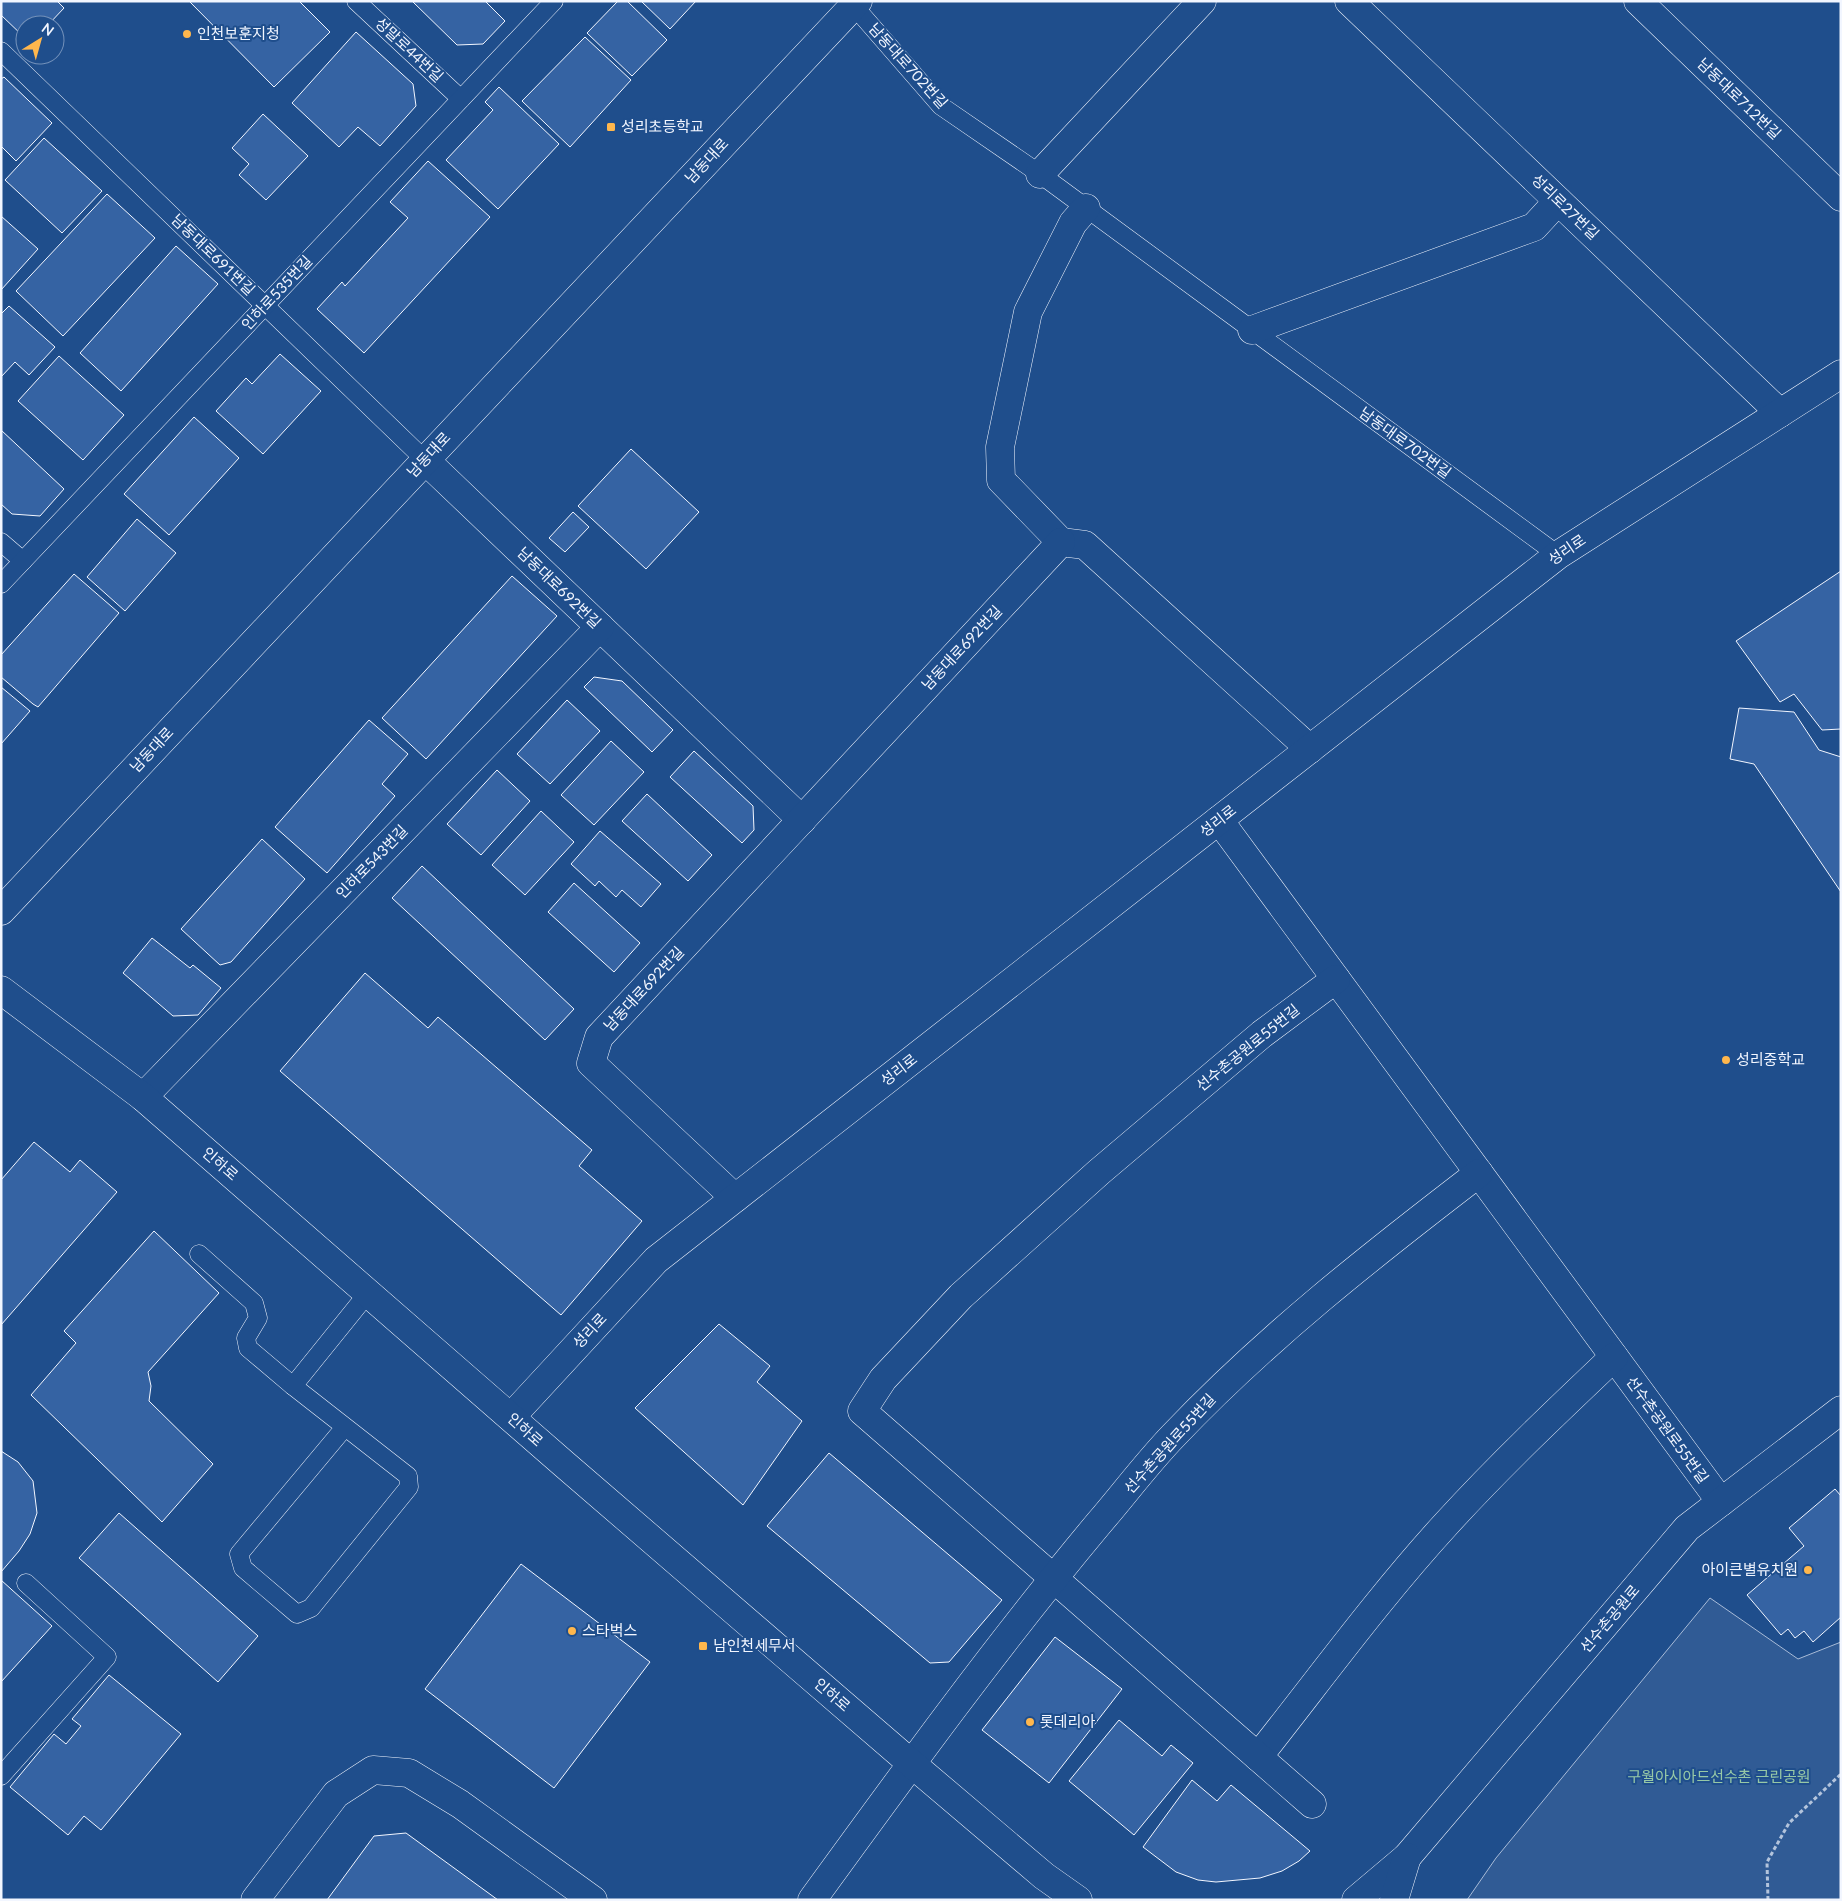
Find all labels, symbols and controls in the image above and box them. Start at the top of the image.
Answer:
street label: 성말로44번길 [372,13,447,85]
north arrow [15,15,65,65]
text: N [39,19,58,39]
street label: 남동대로702번길 [866,19,952,112]
place label: 인천보훈지청 [197,24,280,42]
marker: 인천보훈지청 [181,28,193,40]
street label: 남동대로712번길 [1694,54,1785,143]
place label: 성리초등학교 [621,117,704,135]
marker: 성리초등학교 [605,121,617,133]
street label: 남동대로 [681,134,732,187]
street label: 성리로27번길 [1528,170,1603,243]
street label: 남동대로691번길 [168,210,259,299]
street label: 인하로535번길 [237,251,315,333]
street label: 남동대로702번길 [1356,403,1455,481]
street label: 남동대로 [403,428,454,481]
street label: 성리로 [1544,530,1589,568]
street label: 남동대로692번길 [514,543,605,632]
street label: 남동대로692번길 [918,601,1005,693]
street label: 남동대로 [126,723,177,776]
street label: 성리로 [1196,800,1239,840]
street label: 인하로543번길 [332,821,411,902]
street label: 남동대로692번길 [600,942,687,1034]
street label: 선수촌공원로55번길 [1192,1000,1303,1094]
street label: 성리로 [877,1049,920,1089]
place label: 성리중학교 [1736,1050,1805,1068]
marker: 성리중학교 [1720,1054,1732,1066]
street label: 인하로 [199,1143,242,1184]
street label: 성리로 [569,1309,610,1352]
street label: 선수촌공원로55번길 [1623,1372,1713,1486]
street label: 선수촌공원로55번길 [1120,1390,1219,1497]
street label: 인하로 [504,1409,547,1450]
place label: 아이큰별유치원 [1701,1560,1798,1578]
marker: 아이큰별유치원 [1802,1564,1814,1576]
street label: 선수촌공원로 [1576,1581,1643,1656]
place label: 스타벅스 [582,1621,637,1639]
marker: 스타벅스 [566,1625,578,1637]
place label: 남인천세무서 [713,1636,796,1654]
marker: 남인천세무서 [697,1640,709,1652]
street label: 인하로 [811,1674,854,1715]
place label: 롯데리아 [1040,1712,1095,1730]
marker: 롯데리아 [1024,1716,1036,1728]
park label: 구월아시아드선수촌 근린공원 [1627,1767,1811,1785]

